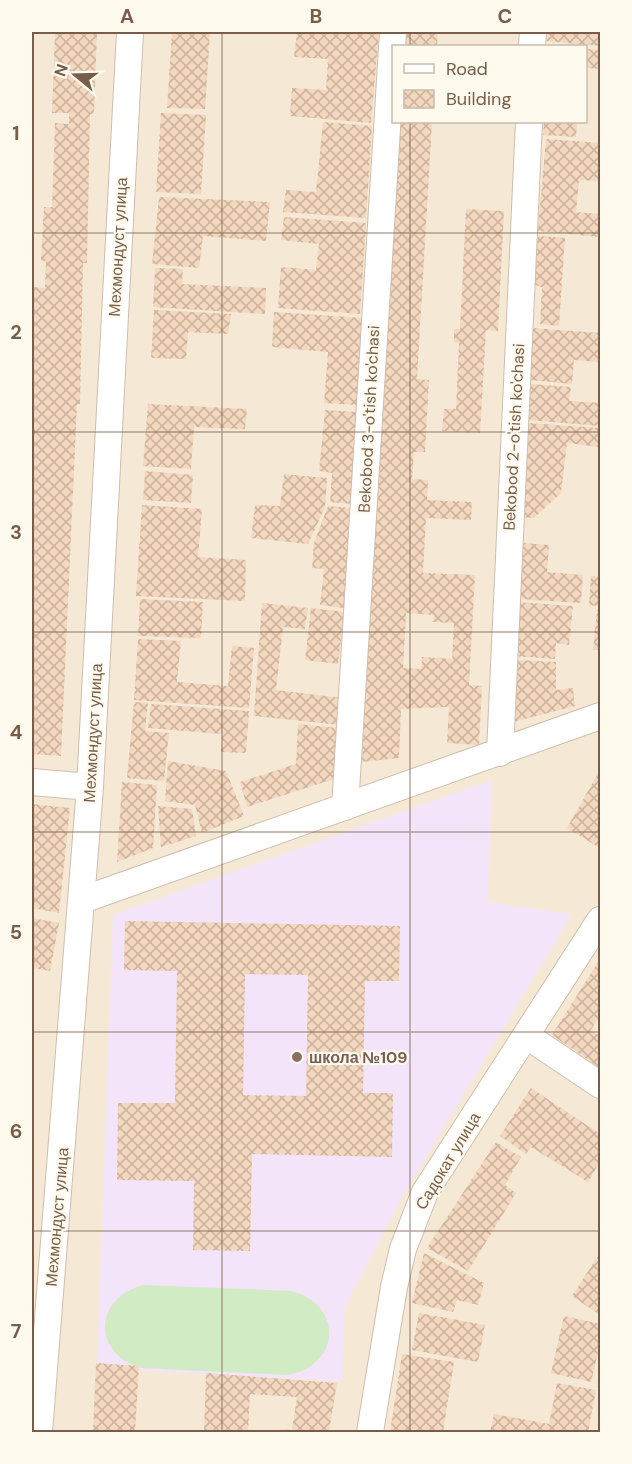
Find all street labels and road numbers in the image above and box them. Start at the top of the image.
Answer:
street label: Мехмондуст улица [104,177,132,317]
street label: Bekobod 3-o'tish ko'chasi [354,325,384,513]
street label: Bekobod 2-o'tish ko'chasi [499,343,529,531]
street label: Мехмондуст улица [79,663,107,803]
street label: Садокат улица [411,1108,485,1214]
street label: Мехмондуст улица [40,1146,74,1287]

